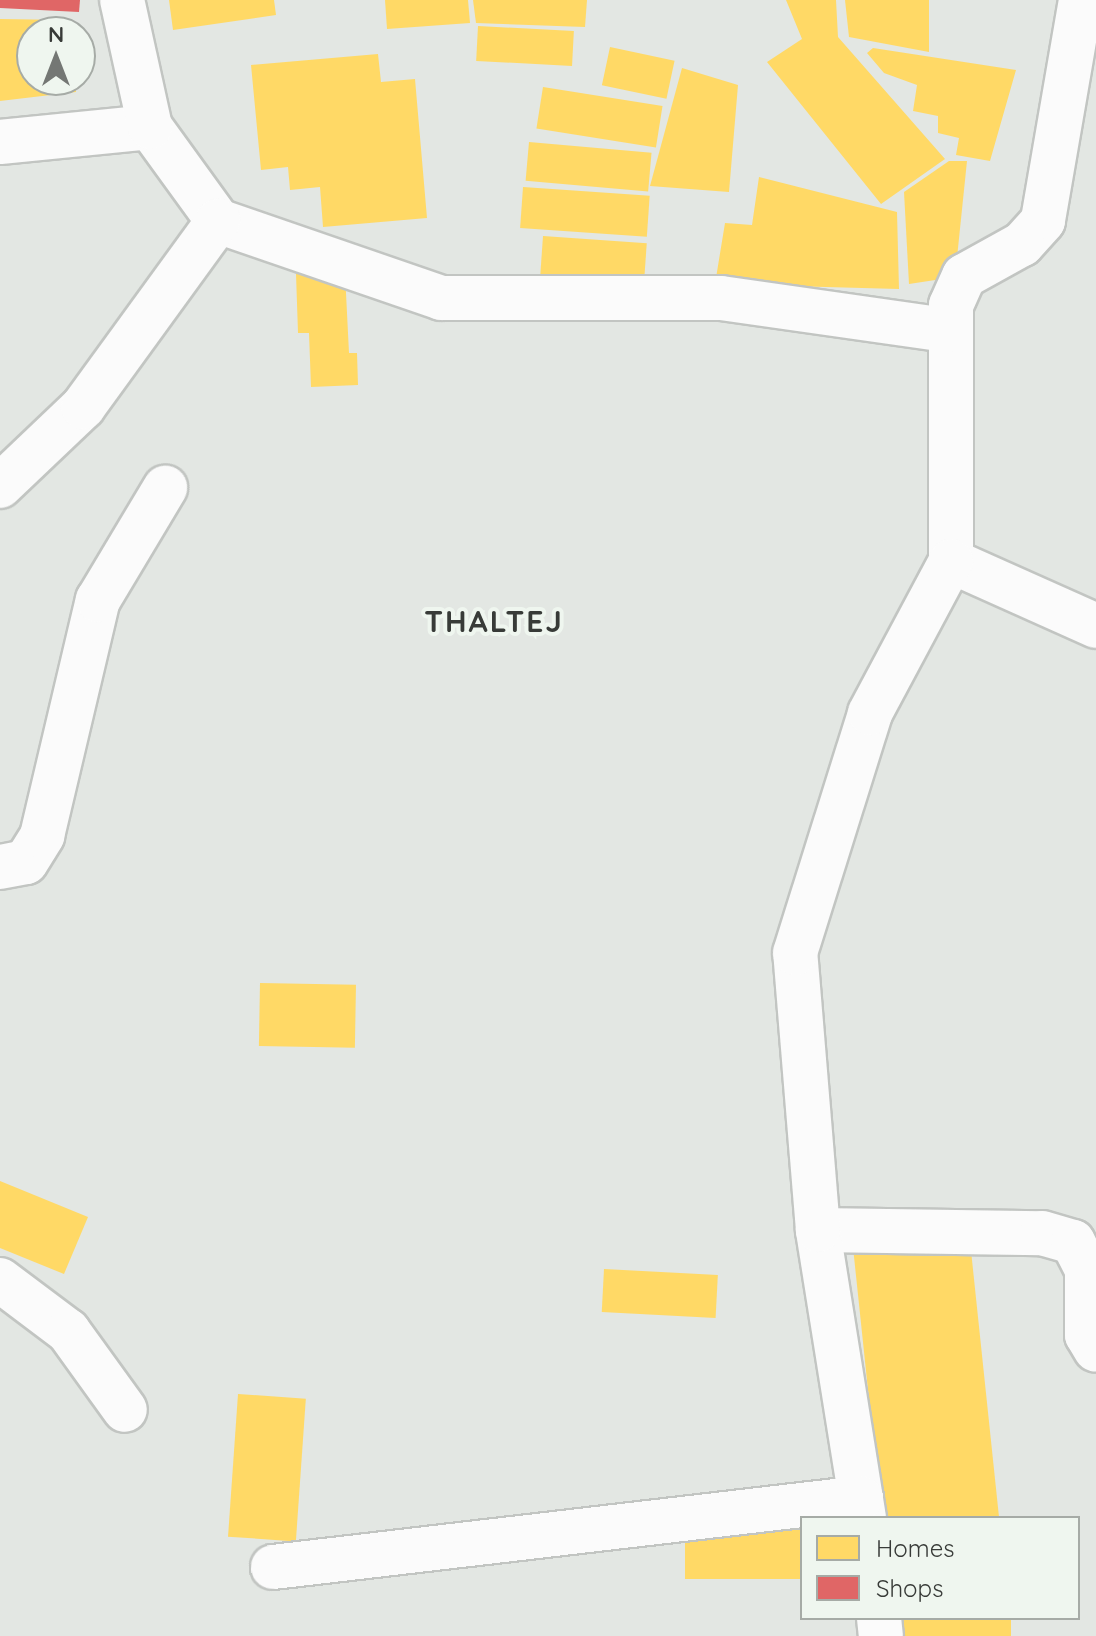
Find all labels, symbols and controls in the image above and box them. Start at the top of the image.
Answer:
north arrow [16,16,96,96]
text: N [48,20,64,48]
district label: THALTEJ [424,603,564,639]
legend [800,1516,1080,1620]
text: Homes [876,1533,954,1563]
text: Shops [876,1573,943,1603]

